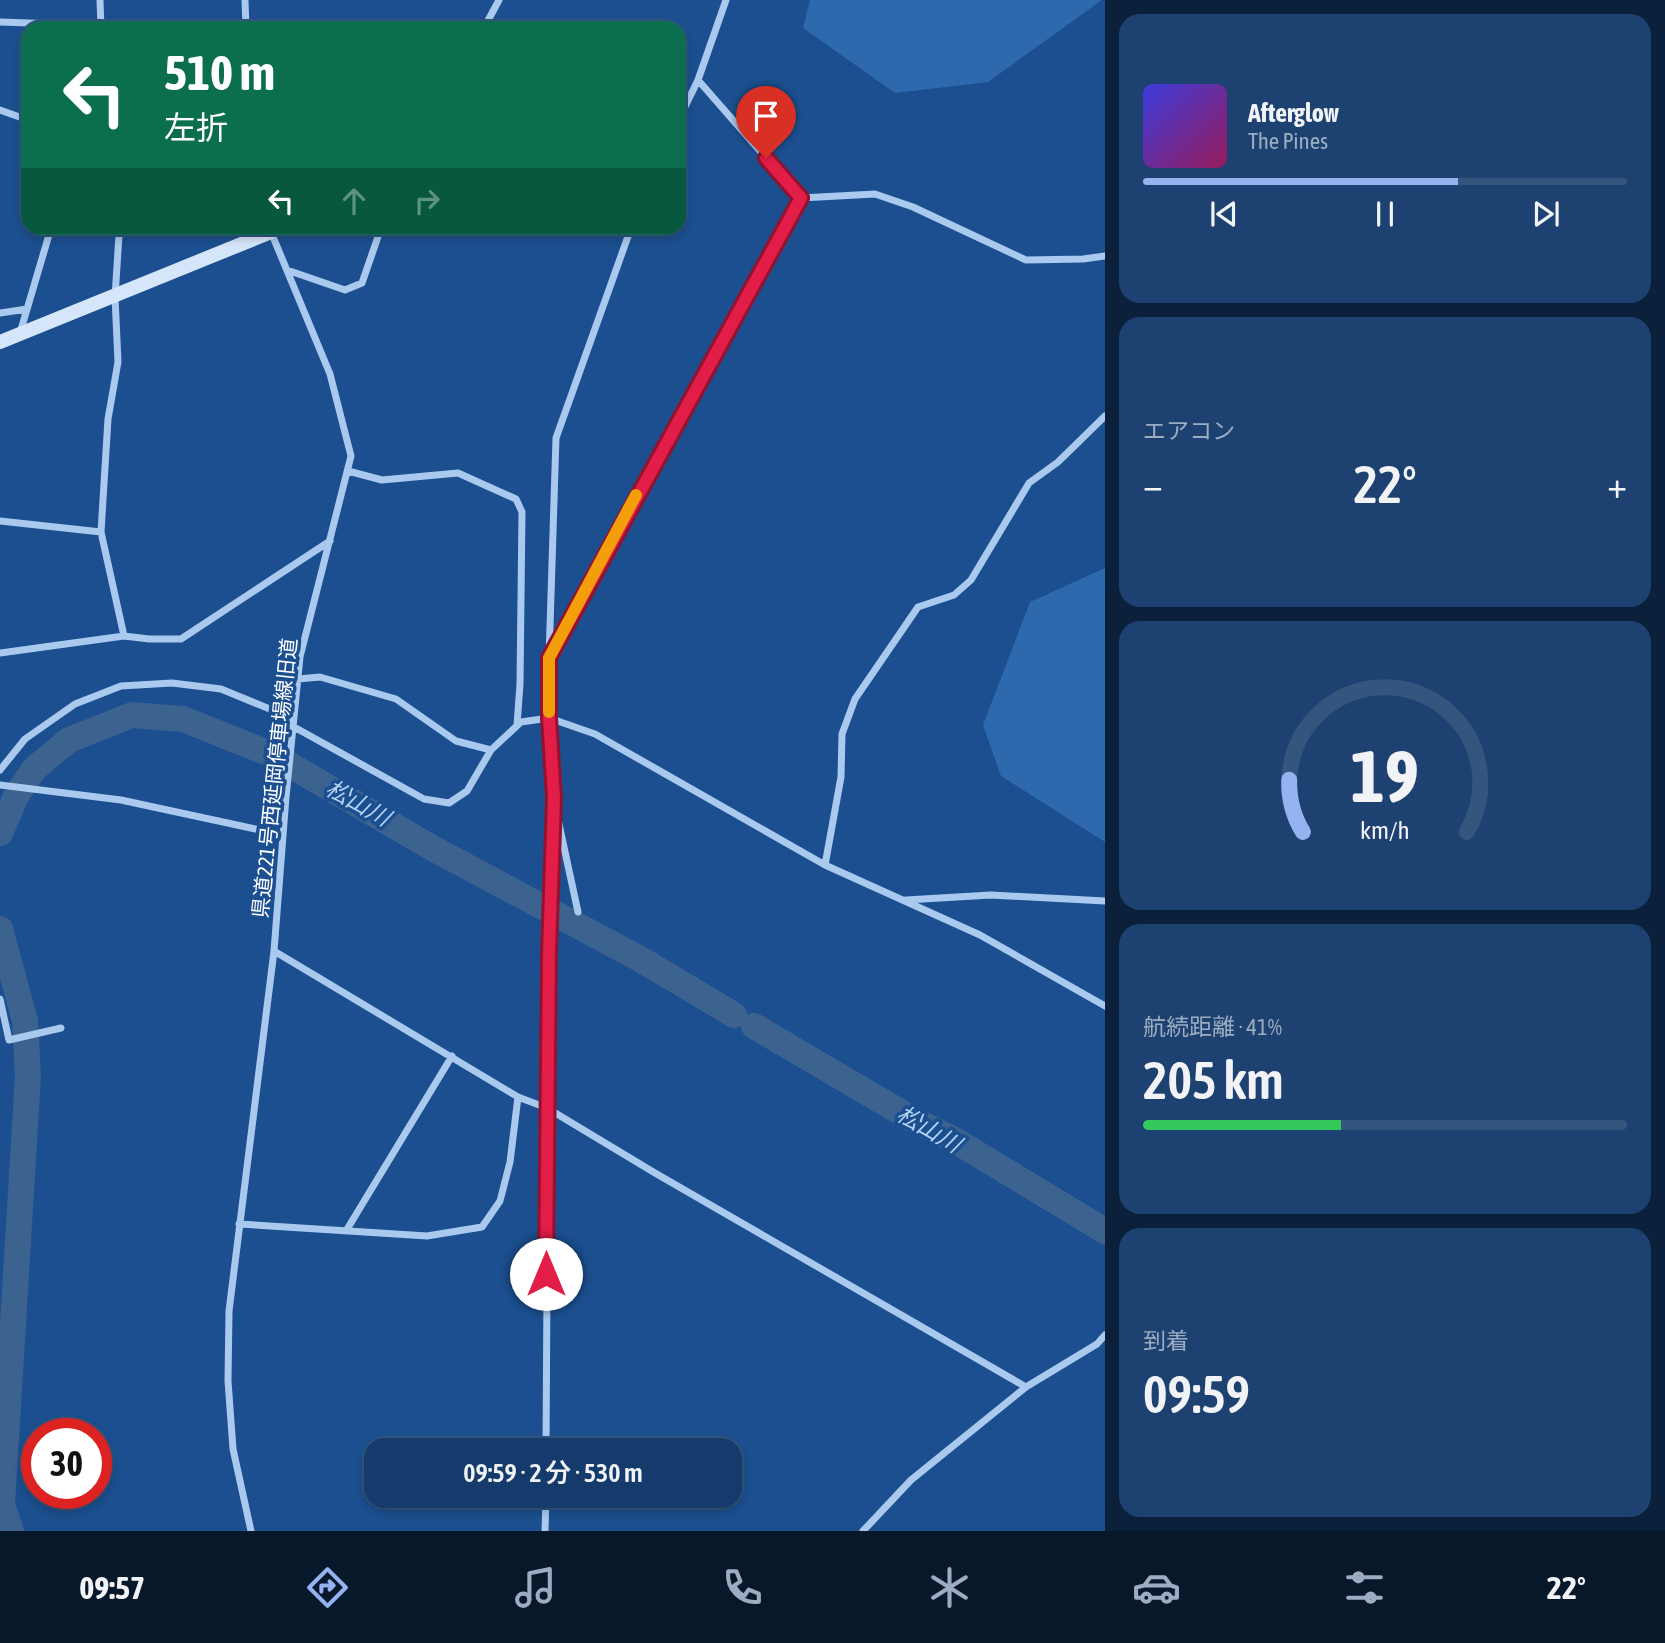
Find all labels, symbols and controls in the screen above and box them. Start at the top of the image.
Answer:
text: 510 m [164,44,275,100]
icon: left [49,49,140,140]
pin [736,86,796,158]
icon: arrive [747,97,785,135]
text: Afterglow [1248,98,1339,128]
text: 左折 [164,109,228,146]
text: The Pines [1248,128,1328,154]
icon: left [262,182,300,220]
icon: ahead [335,182,373,220]
icon: right [408,182,446,220]
icon: previous [1205,195,1243,233]
icon: pause [1366,195,1404,233]
icon: next [1527,195,1565,233]
text: エアコン [1143,418,1235,444]
text: 22° [1353,454,1417,514]
text: − [1143,463,1163,506]
text: + [1607,463,1627,506]
street label: 県道221号西延岡停車場線旧道 [247,637,301,919]
text: 19 [1351,734,1419,817]
water label: 松山川 [322,775,397,833]
text: km/h [1360,815,1410,843]
text: 航続距離 · 41% [1143,1014,1282,1040]
text: 205 km [1143,1050,1284,1110]
water label: 松山川 [893,1100,968,1159]
position arrow [509,1237,583,1311]
text: 到着 [1143,1328,1189,1354]
text: 09:59 [1143,1364,1250,1424]
speed limit sign: 30 [21,1418,112,1509]
text: 09:59 · 2 分 · 530 m [463,1458,643,1488]
icon: directions [303,1563,352,1612]
icon: music [511,1563,560,1612]
icon: phone [718,1563,767,1612]
icon: climate [925,1563,974,1612]
icon: car [1132,1563,1181,1612]
icon: filters [1340,1563,1389,1612]
text: 09:57 [79,1569,145,1606]
text: 22° [1547,1569,1586,1606]

